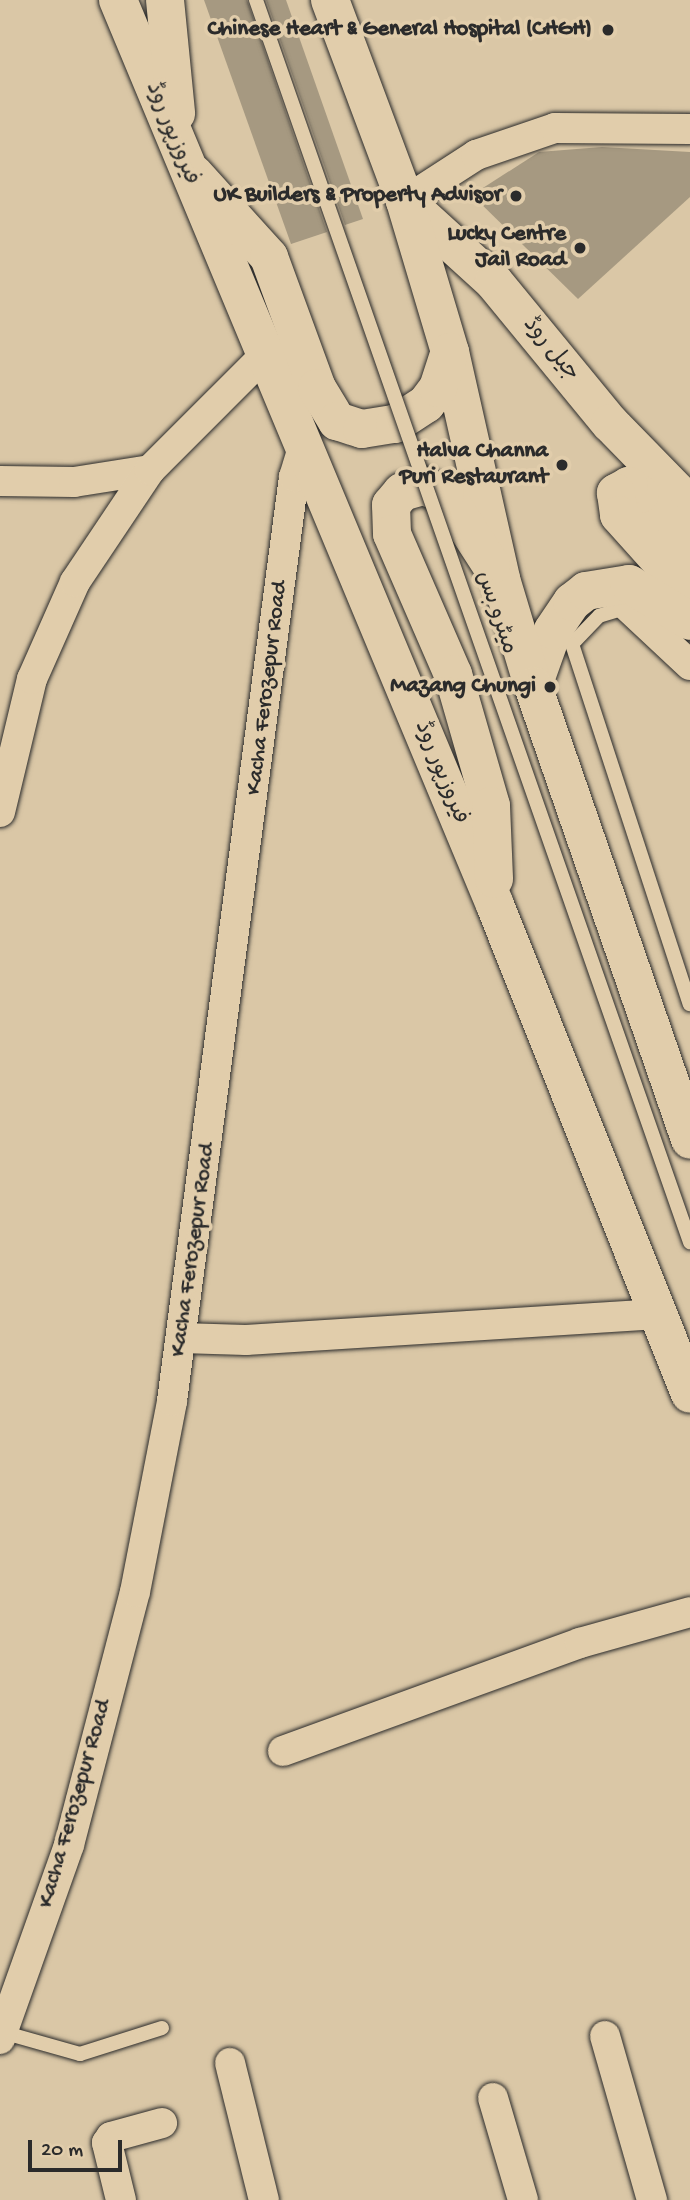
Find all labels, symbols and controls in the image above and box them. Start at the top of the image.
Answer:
place label: Chinese Heart & General Hospital (CHGH) [207,16,592,44]
marker: Chinese Heart & General Hospital (CHGH) [598,20,618,40]
street label: فیروزپور روڈ [138,78,204,190]
place label: UK Builders & Property Advisor [214,182,502,210]
marker: UK Builders & Property Advisor [508,188,524,204]
place label: Lucky Centre Jail Road [447,221,566,275]
marker: Lucky Centre Jail Road [572,240,588,256]
street label: جیل روڈ [516,312,584,388]
place label: Halva Channa Puri Restaurant [399,438,548,492]
marker: Halva Channa Puri Restaurant [554,457,570,473]
street label: میٹرو بس [468,568,522,658]
street label: Kacha Ferozepur Road [241,579,295,797]
place label: Mazang Chungi [390,673,536,701]
marker: Mazang Chungi [542,679,558,695]
street label: فیروزپور روڈ [407,717,473,829]
street label: Kacha Ferozepur Road [165,1141,223,1359]
street label: Kacha Ferozepur Road [33,1697,119,1911]
scale bar [32,2126,126,2170]
text: 20 m [41,2139,83,2164]

